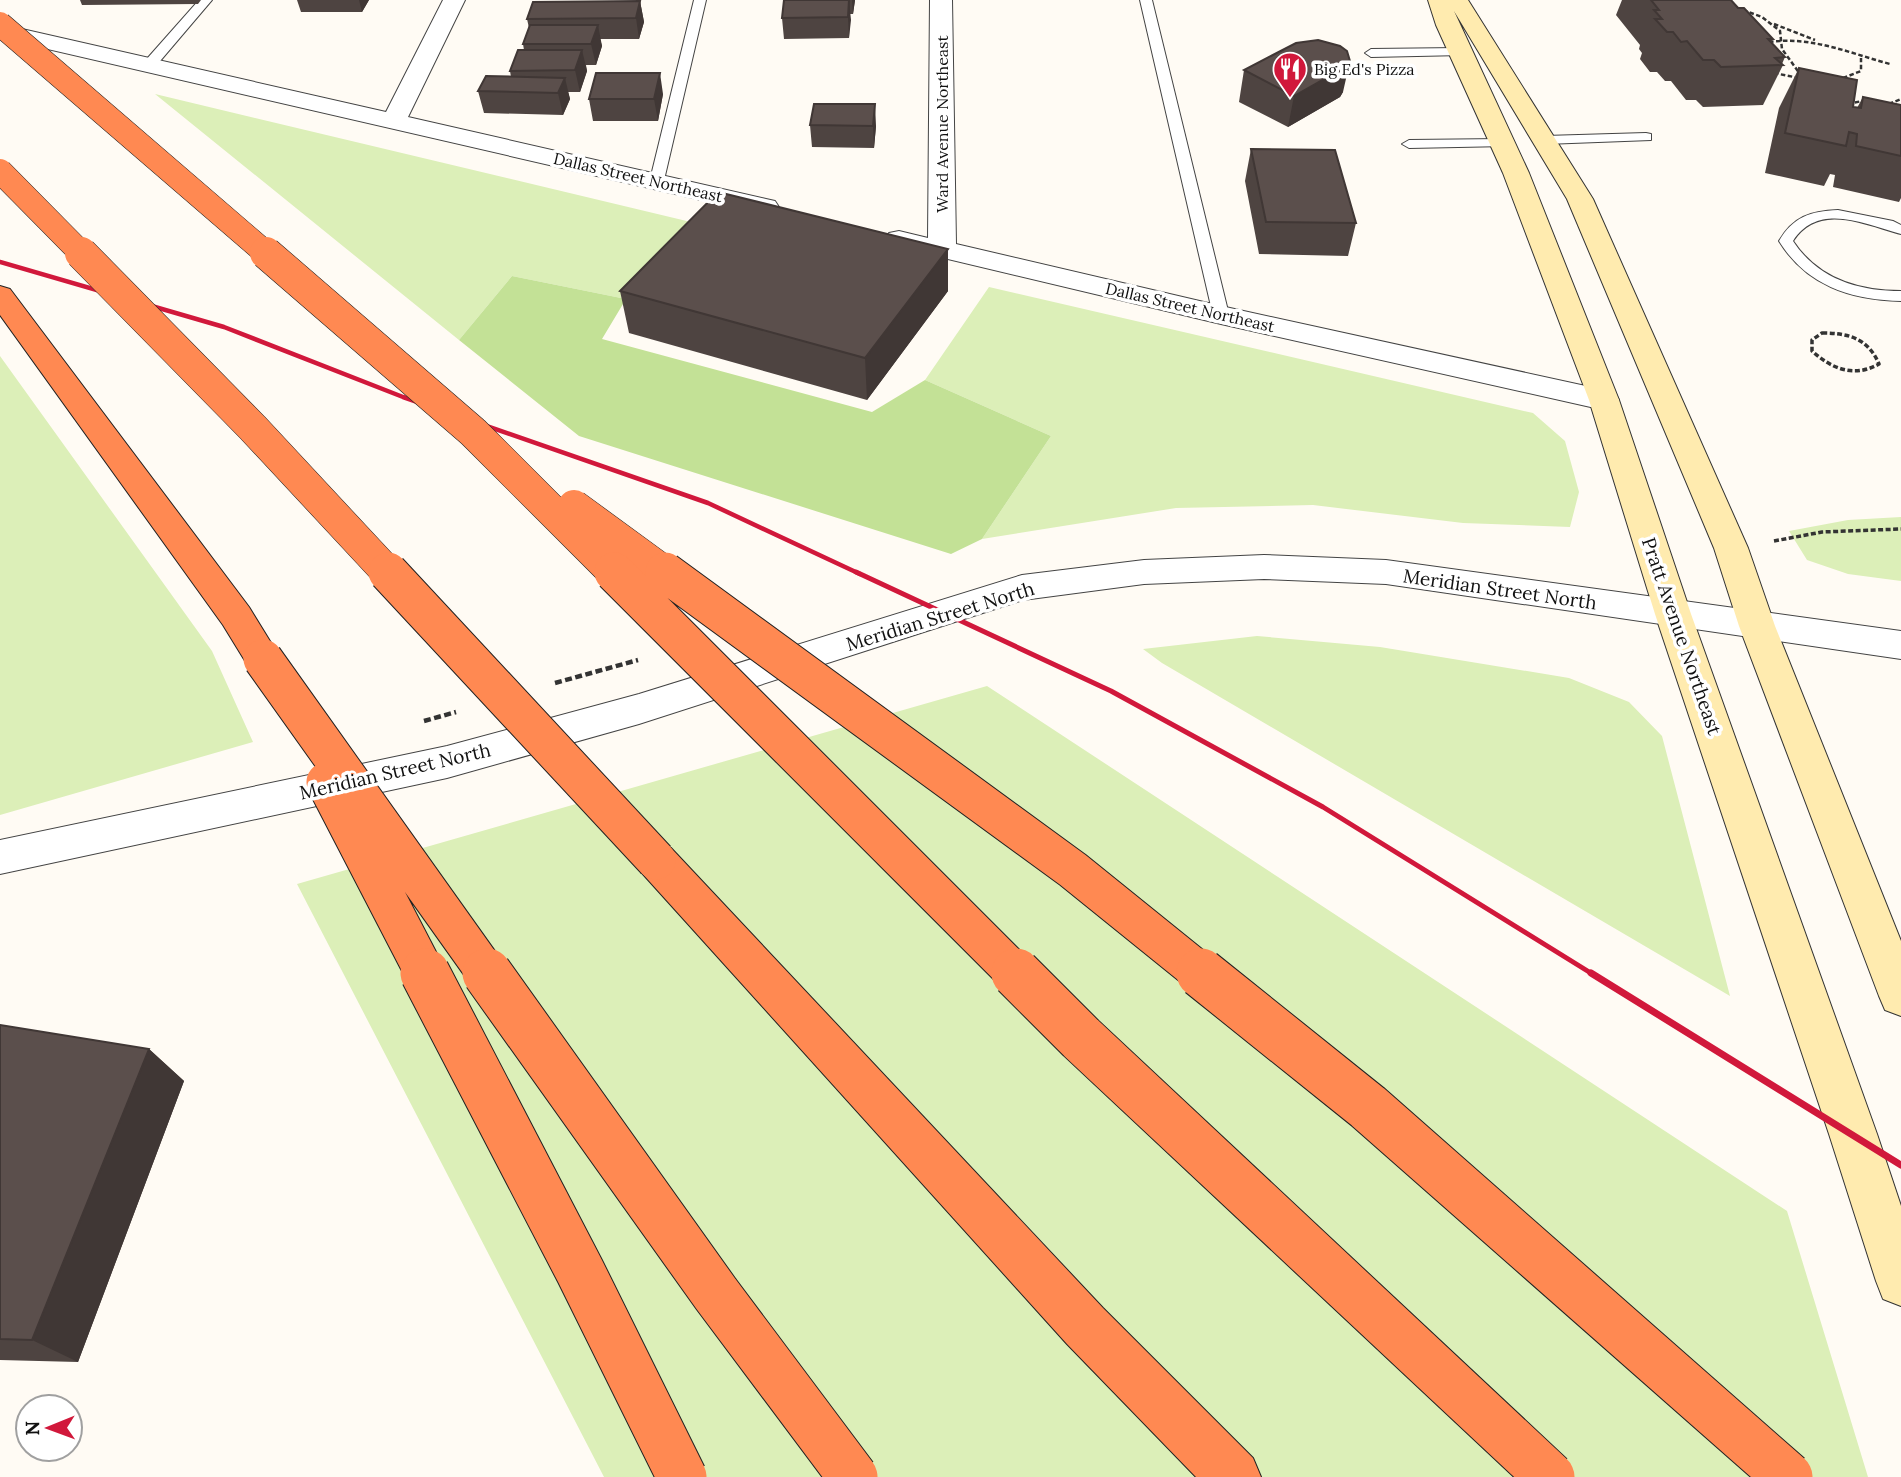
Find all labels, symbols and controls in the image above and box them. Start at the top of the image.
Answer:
street label: Ward Avenue Northeast [932,35,952,213]
restaurant icon: Big Ed's Pizza [1271,50,1309,99]
place label: Big Ed's Pizza [1314,59,1415,79]
street label: Dallas Street Northeast [551,148,725,206]
street label: Dallas Street Northeast [1103,278,1277,336]
street label: Pratt Avenue Northeast [1637,534,1727,739]
street label: Meridian Street North [1401,564,1599,614]
street label: Meridian Street North [843,576,1037,656]
street label: Meridian Street North [297,737,493,805]
north arrow [14,1393,84,1463]
text: N [20,1420,44,1436]

